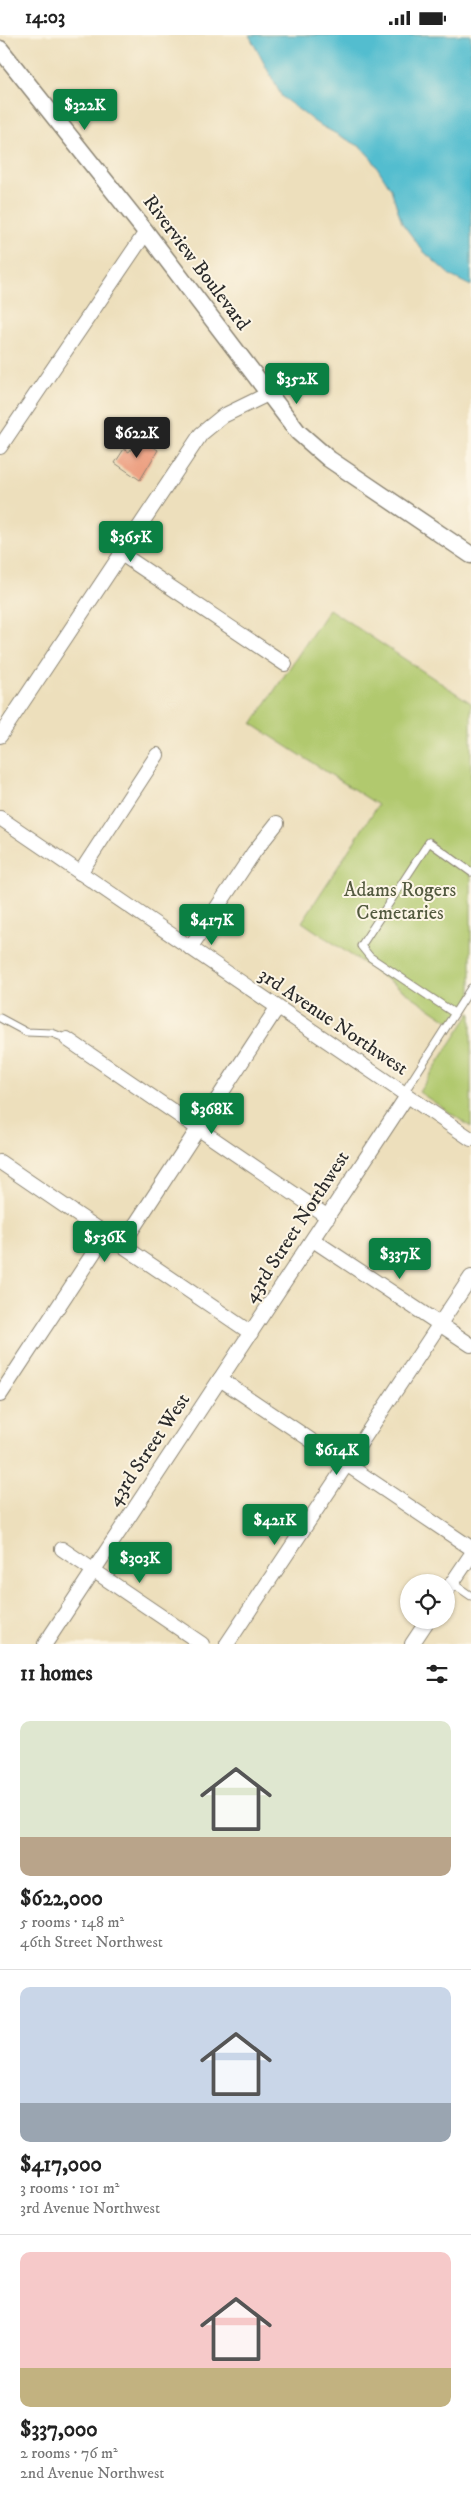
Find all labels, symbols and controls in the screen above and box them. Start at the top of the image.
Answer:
text: 14:03 [25,6,65,29]
pin: $322K [50,89,120,131]
text: $322K [64,95,106,115]
street label: Riverview Boulevard [137,190,255,336]
pin: $352K [262,363,332,405]
text: $352K [276,369,318,389]
pin: $622K [102,417,172,459]
text: $622K [115,423,159,443]
pin: $365K [96,521,166,563]
text: $365K [110,527,152,547]
park label: Adams Rogers Cemetaries [344,878,456,926]
pin: $417K [177,903,247,946]
text: $417K [190,910,234,930]
street label: 3rd Avenue Northwest [253,963,413,1081]
pin: $368K [177,1093,247,1135]
text: $368K [191,1099,233,1119]
street label: 43rd Street Northwest [239,1146,355,1308]
pin: $536K [70,1221,140,1263]
text: $536K [84,1227,126,1247]
pin: $337K [365,1237,435,1280]
text: $337K [380,1244,420,1264]
street label: 43rd Street West [102,1389,196,1511]
pin: $614K [302,1433,372,1476]
text: $614K [315,1440,359,1460]
pin: $421K [240,1503,310,1546]
text: $421K [254,1510,296,1530]
pin: $303K [105,1541,175,1584]
text: $303K [120,1548,160,1568]
map controls [400,1574,455,1629]
button: locate [400,1574,455,1629]
icon: filters [423,1660,451,1688]
text: 11 homes [20,1661,93,1687]
icon: home [191,1754,281,1844]
text: $622,000 [20,1886,103,1912]
text: 5 rooms · 148 m² [20,1912,124,1932]
text: 46th Street Northwest [20,1932,163,1952]
icon: home [191,2019,281,2109]
text: $417,000 [20,2152,102,2178]
text: 3 rooms · 101 m² [20,2178,119,2198]
text: 3rd Avenue Northwest [20,2198,160,2218]
icon: home [191,2284,281,2374]
text: $337,000 [20,2417,98,2443]
text: 2 rooms · 76 m² [20,2443,118,2463]
text: 2nd Avenue Northwest [20,2463,164,2483]

